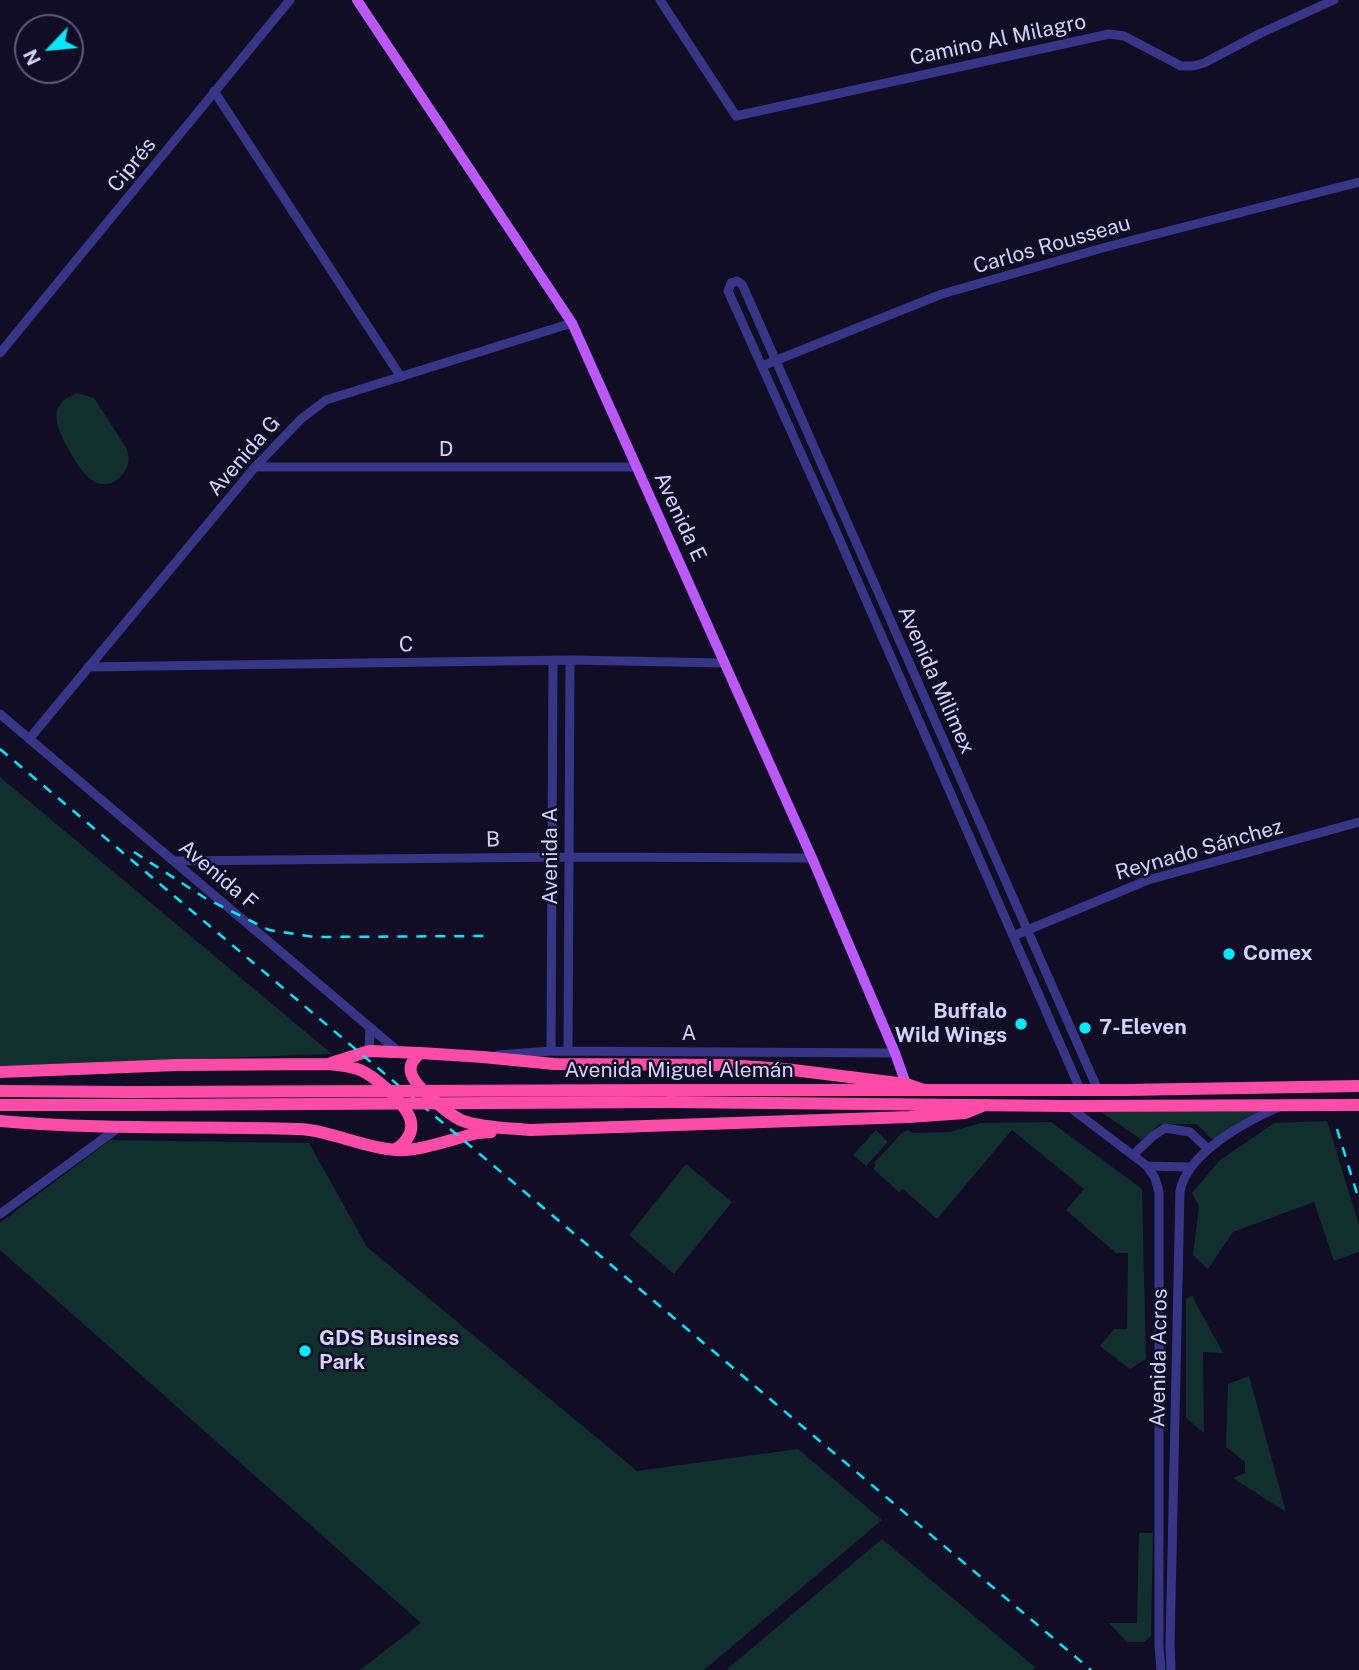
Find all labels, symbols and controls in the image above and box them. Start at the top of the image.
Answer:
street label: Camino Al Milagro [907,9,1089,71]
north arrow [14,14,84,84]
text: N [19,46,45,69]
street label: Ciprés [102,133,162,197]
street label: Carlos Rousseau [971,211,1133,279]
street label: Avenida G [202,411,286,501]
street label: D [439,437,453,463]
street label: Avenida E [648,468,712,566]
street label: Avenida Milimex [892,602,980,758]
street label: C [399,632,413,658]
street label: Avenida A [538,807,564,905]
street label: Reynado Sánchez [1112,814,1286,886]
street label: B [486,827,500,853]
street label: Avenida F [174,835,262,915]
place label: Comex [1243,941,1313,967]
marker: Comex [1221,946,1237,962]
place label: Buffalo Wild Wings [895,999,1007,1049]
place label: 7-Eleven [1099,1015,1187,1041]
marker: Buffalo Wild Wings [1013,1016,1029,1032]
marker: 7-Eleven [1077,1020,1093,1036]
street label: A [682,1021,696,1047]
street label: Avenida Miguel Alemán [564,1058,794,1084]
street label: Avenida Acros [1145,1288,1173,1428]
place label: GDS Business Park [319,1326,459,1376]
marker: GDS Business Park [297,1343,313,1359]

